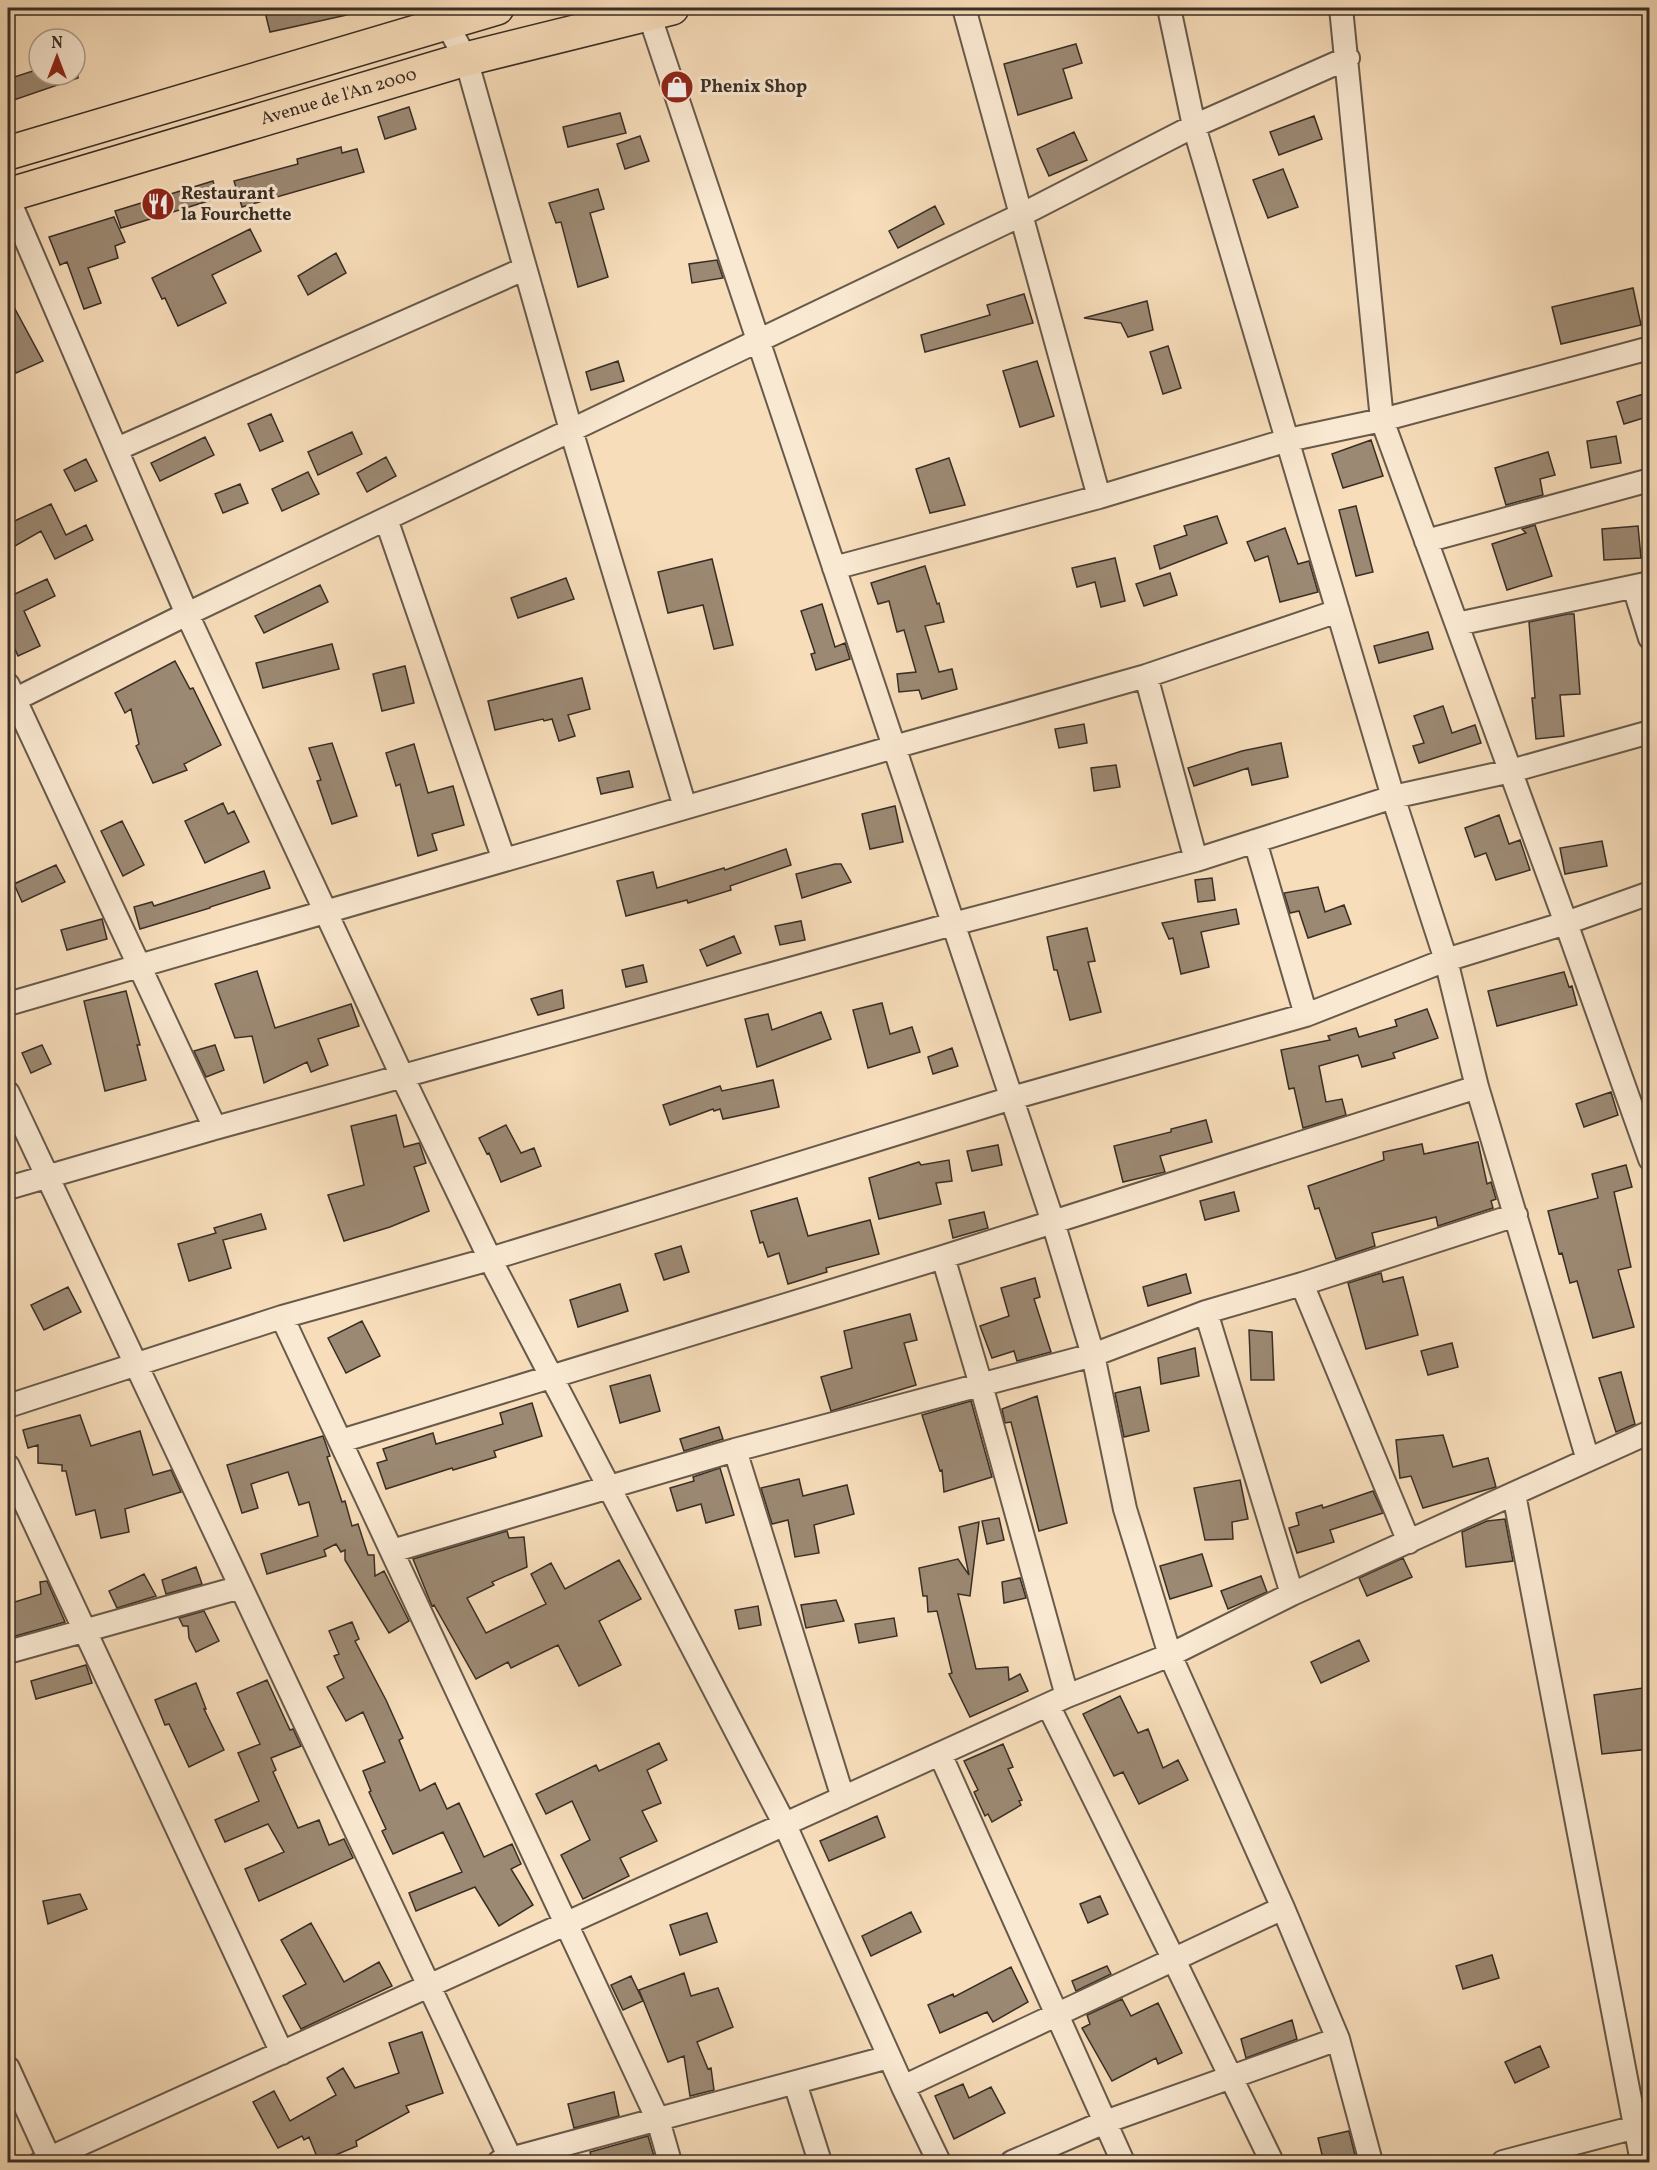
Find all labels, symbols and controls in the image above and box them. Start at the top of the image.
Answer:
north arrow [27,27,87,87]
text: N [51,33,63,55]
street label: Avenue de l'An 2000 [258,62,420,132]
shop icon: Phenix Shop [659,69,695,105]
place label: Phenix Shop [700,75,807,100]
place label: Restaurant la Fourchette [181,182,291,228]
restaurant icon: Restaurant la Fourchette [140,186,176,222]

